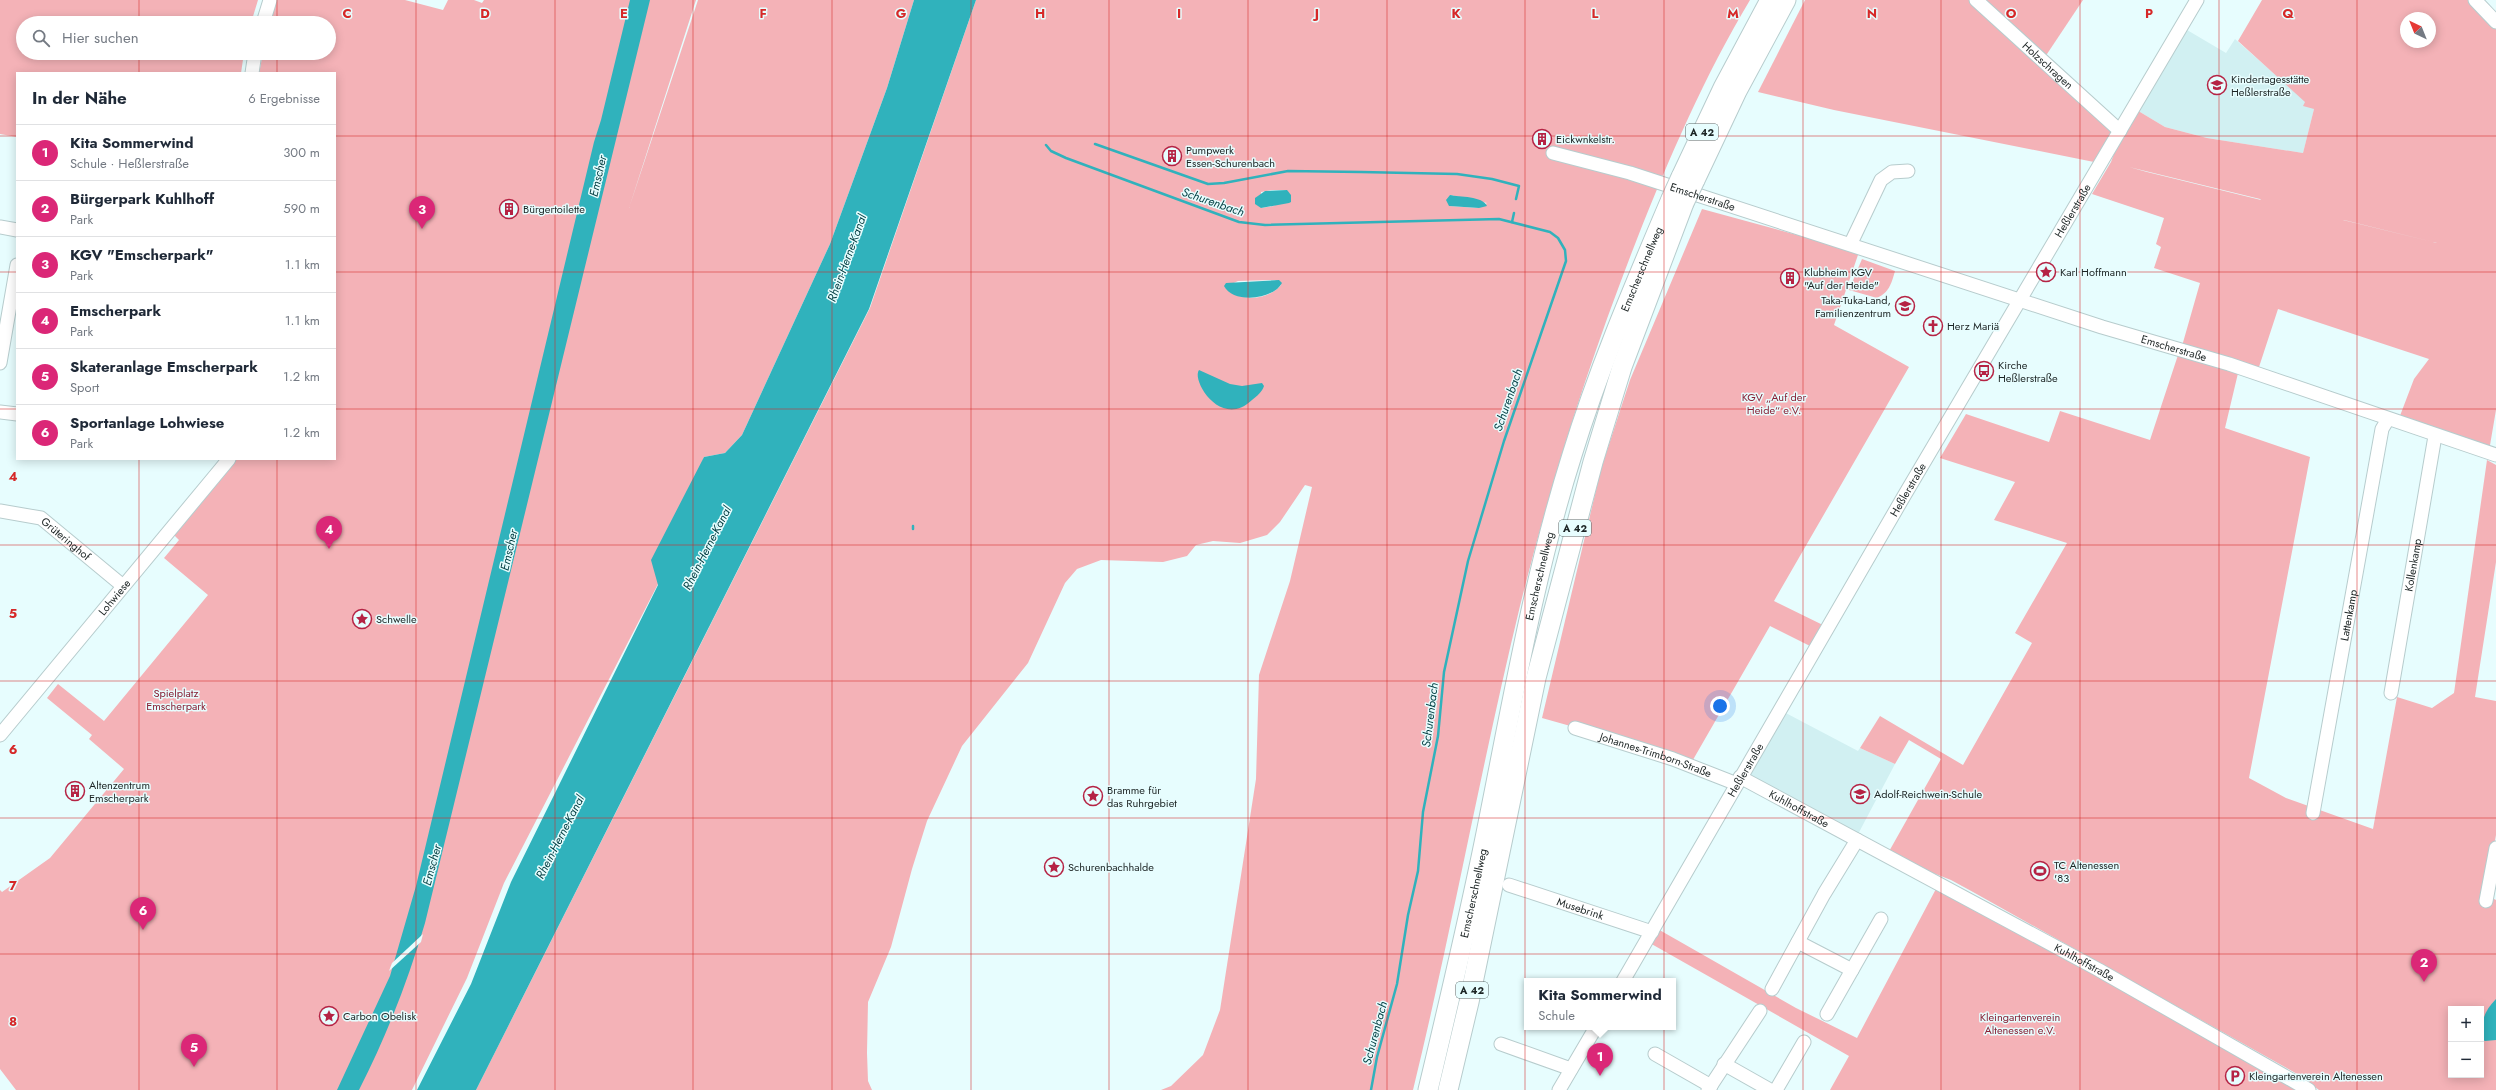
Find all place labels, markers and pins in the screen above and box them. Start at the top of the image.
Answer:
place label: Kindertagesstätte Heßlerstraße [2231,71,2310,100]
school or university icon: Kindertagesstätte Heßlerstraße [2206,74,2228,96]
building icon: Eickwnkelstr. [1531,128,1553,150]
place label: Eickwnkelstr. [1556,131,1615,147]
place label: Pumpwerk Essen-Schurenbach [1186,142,1275,171]
building icon: Pumpwerk Essen-Schurenbach [1161,145,1183,167]
pin: 3 [409,196,435,229]
building icon: Bürgertoilette [498,198,520,220]
place label: Bürgertoilette [523,201,585,217]
place icon: Karl Hoffmann [2035,261,2057,283]
place label: Klubheim KGV "Auf der Heide" [1804,264,1879,293]
place label: Karl Hoffmann [2060,264,2127,280]
building icon: Klubheim KGV "Auf der Heide" [1779,267,1801,289]
place label: Taka-Tuka-Land, Familienzentrum [1815,292,1891,321]
school or university icon: Taka-Tuka-Land, Familienzentrum [1894,295,1916,317]
church icon: Herz Mariä [1922,315,1944,337]
place label: Herz Mariä [1947,318,1999,334]
place label: Kirche Heßlerstraße [1998,357,2058,386]
bus stop icon: Kirche Heßlerstraße [1973,360,1995,382]
pin: 4 [316,516,342,549]
place icon: Schwelle [351,608,373,630]
place label: Schwelle [376,611,417,627]
place label: Altenzentrum Emscherpark [89,777,150,806]
building icon: Altenzentrum Emscherpark [64,780,86,802]
place label: Bramme für das Ruhrgebiet [1107,782,1177,811]
school or university icon: Adolf-Reichwein-Schule [1849,783,1871,805]
place icon: Bramme für das Ruhrgebiet [1082,785,1104,807]
place label: Adolf-Reichwein-Schule [1874,786,1982,802]
place icon: Schurenbachhalde [1043,856,1065,878]
place label: TC Altenessen '83 [2054,857,2119,886]
place label: Schurenbachhalde [1068,859,1154,875]
sports icon: TC Altenessen '83 [2029,860,2051,882]
pin: 6 [130,897,156,930]
pin: 2 [2411,949,2437,982]
place icon: Carbon Obelisk [318,1005,340,1027]
place label: Carbon Obelisk [343,1008,416,1024]
pin: 5 [181,1034,207,1067]
pin: 1 [1587,1043,1613,1076]
parking icon: Kleingartenverein Altenessen [2224,1065,2246,1087]
place label: Kleingartenverein Altenessen [2249,1068,2383,1084]

